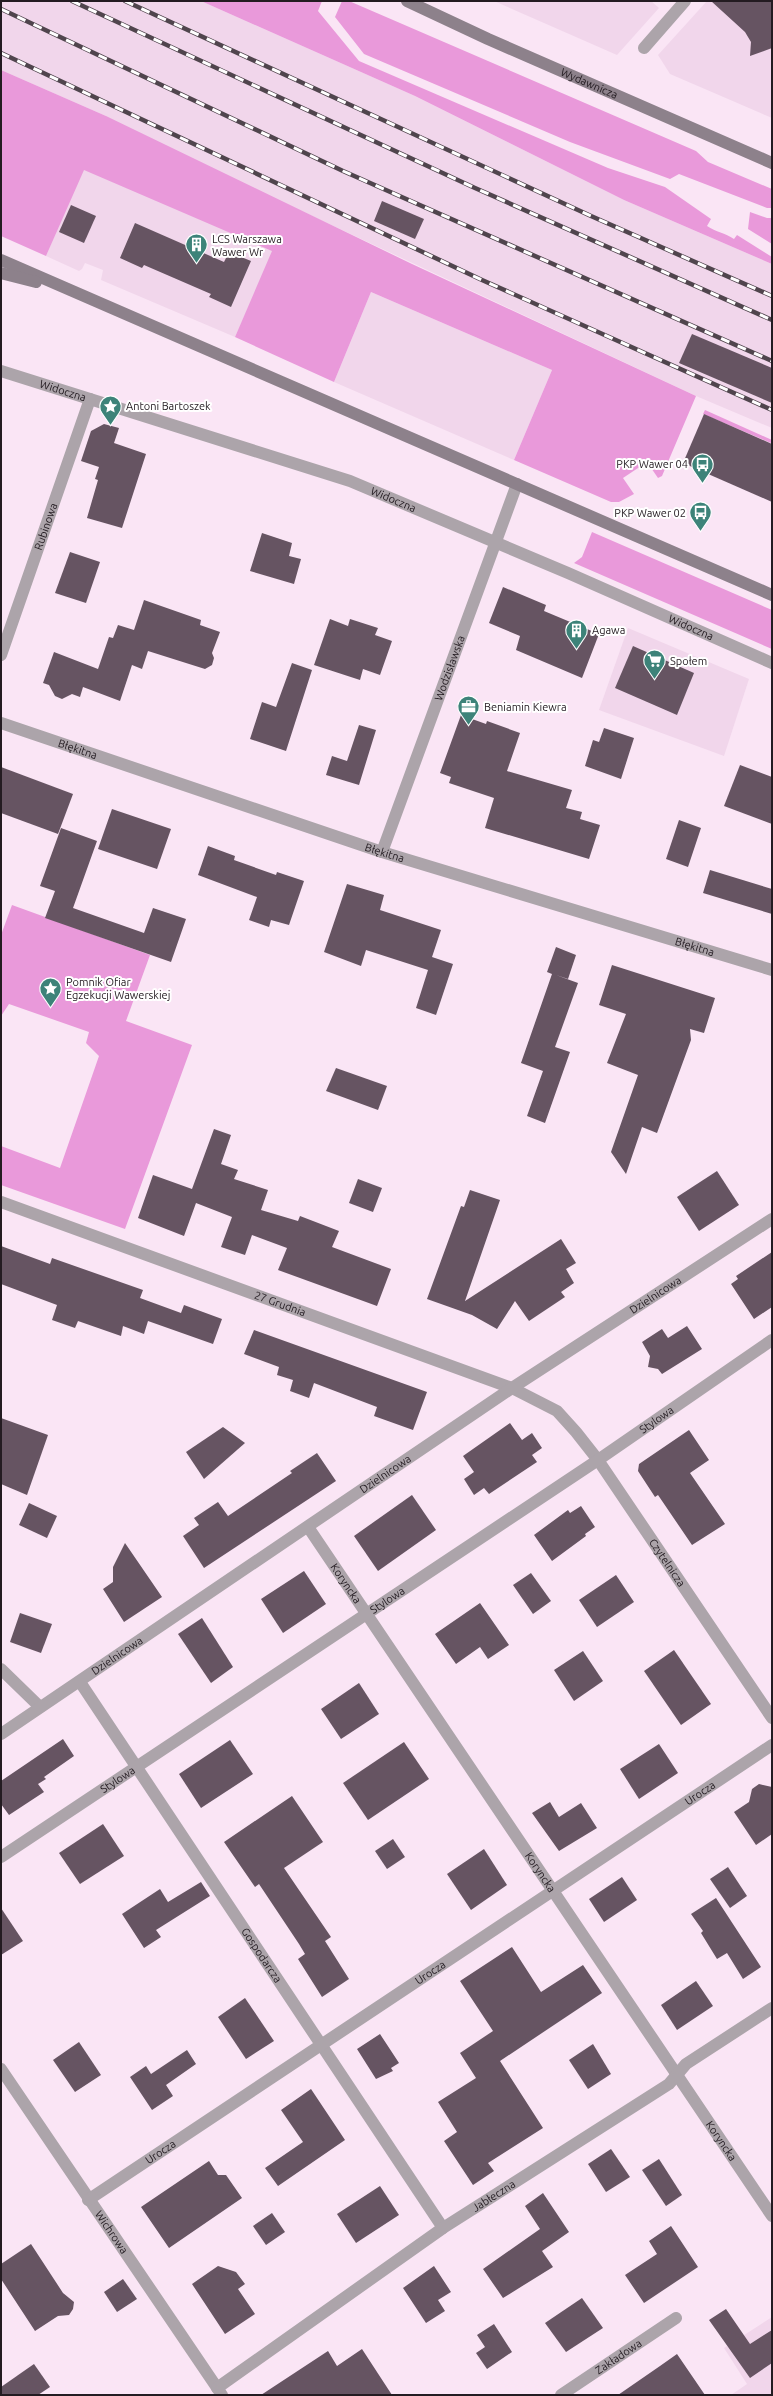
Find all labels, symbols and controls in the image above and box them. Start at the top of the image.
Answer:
street label: Wydawnicza [559,66,620,101]
building icon: LCS Warszawa Wawer Wr [184,232,210,265]
place label: LCS Warszawa Wawer Wr [212,233,282,258]
street label: Widoczna [38,378,88,403]
place icon: Antoni Bartoszek [98,393,124,426]
place label: Antoni Bartoszek [126,400,211,412]
bus stop icon: PKP Wawer 04 [690,451,716,484]
place label: PKP Wawer 04 [616,458,688,470]
street label: Widoczna [369,484,418,514]
bus stop icon: PKP Wawer 02 [688,500,714,533]
street label: Rubinowa [32,501,59,552]
place label: PKP Wawer 02 [614,507,686,519]
street label: Widoczna [667,612,715,642]
building icon: Agawa [564,617,590,650]
place label: Agawa [592,624,625,636]
street label: Wodzisławska [432,634,467,702]
supermarket icon: Społem [642,648,668,681]
place label: Społem [670,655,707,667]
office icon: Beniamin Kiewra [455,694,481,727]
place label: Beniamin Kiewra [484,701,567,713]
street label: Błękitna [57,737,99,761]
street label: Błękitna [363,841,406,864]
street label: Błękitna [674,935,716,958]
place icon: Pomnik Ofiar Egzekucji Wawerskiej [37,975,63,1008]
place label: Pomnik Ofiar Egzekucji Wawerskiej [66,976,170,1001]
street label: Dzielnicowa [627,1274,683,1316]
street label: 27 Grudnia [253,1289,307,1318]
street label: Stylowa [637,1404,676,1436]
street label: Dzielnicowa [357,1452,413,1495]
street label: Czytelnicza [647,1536,688,1589]
street label: Koryncka [328,1561,364,1606]
street label: Stylowa [368,1584,407,1616]
street label: Dzielnicowa [89,1634,145,1677]
street label: Stylowa [98,1764,137,1795]
street label: Urocza [683,1779,717,1807]
street label: Koryncka [523,1850,558,1894]
street label: Gospodarcza [239,1925,284,1985]
street label: Urocza [413,1958,448,1987]
street label: Koryncka [704,2119,739,2163]
street label: Urocza [143,2137,178,2166]
street label: Jabłeczna [470,2178,517,2214]
street label: Wichrowa [93,2208,130,2256]
street label: Zakładowa [593,2337,644,2376]

